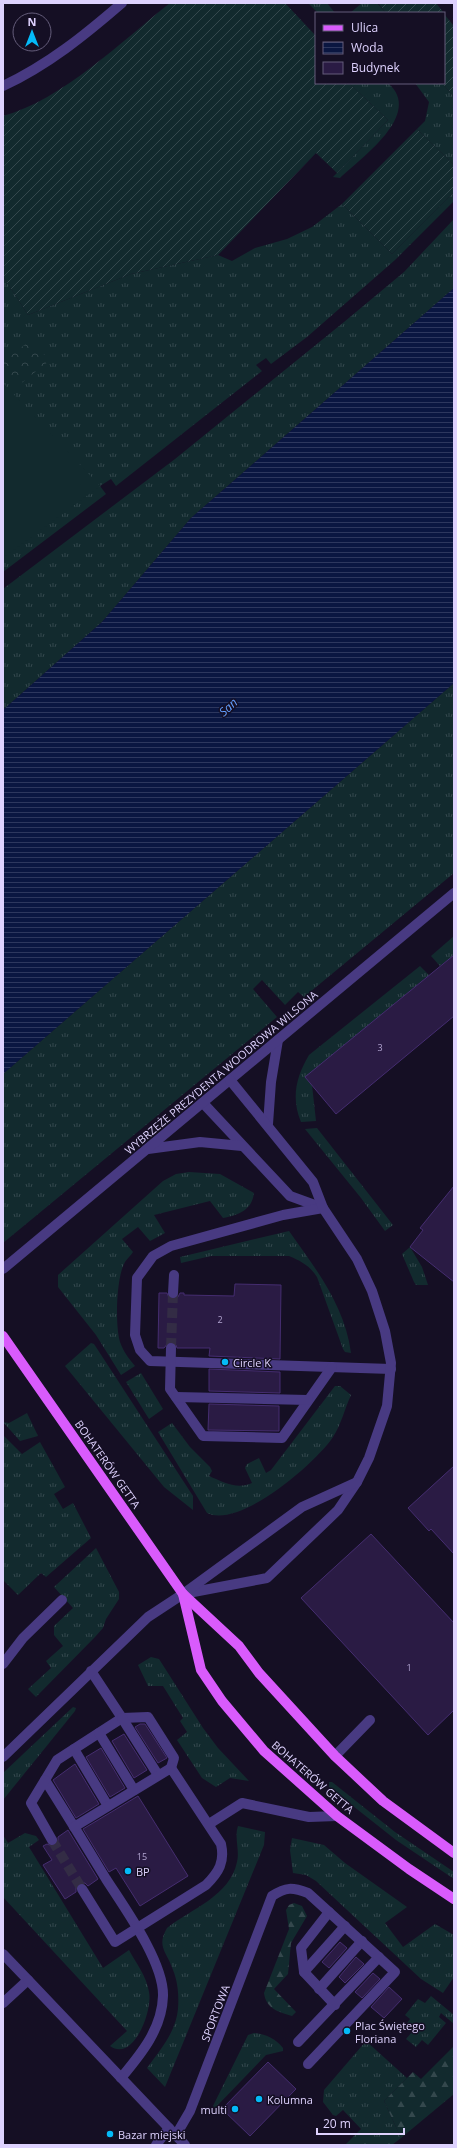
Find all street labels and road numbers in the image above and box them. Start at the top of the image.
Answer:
street label: WYBRZEŻE PREZYDENTA WOODROWA WILSONA [121,987,321,1157]
street label: BOHATERÓW GETTA [72,1417,144,1511]
street label: BOHATERÓW GETTA [269,1737,357,1817]
street label: SPORTOWA [197,1982,233,2044]

